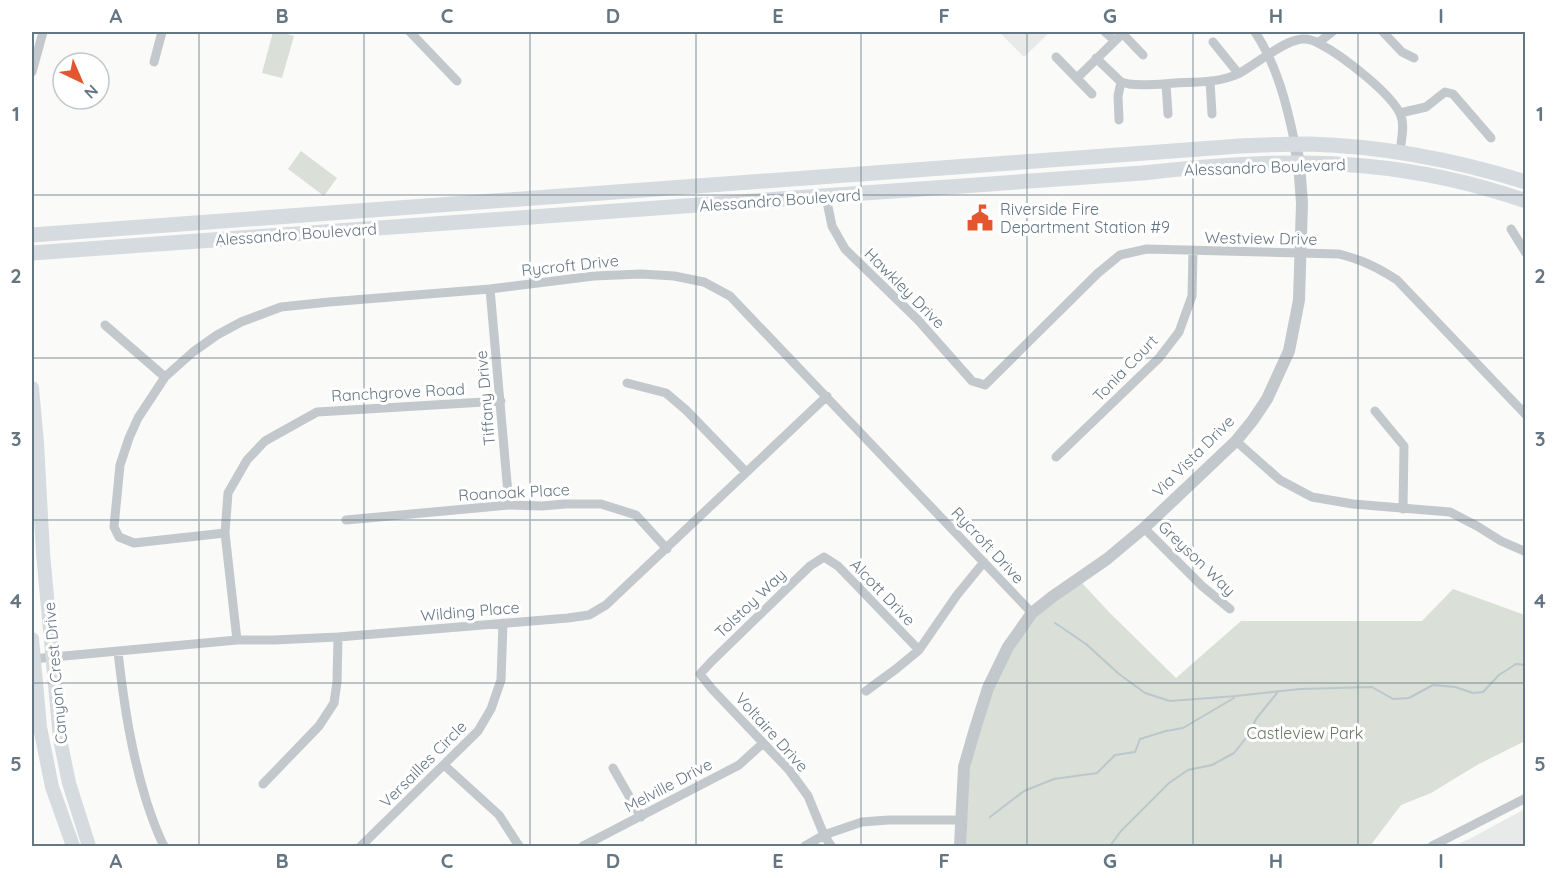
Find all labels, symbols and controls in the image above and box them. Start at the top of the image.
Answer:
text: A [110,3,123,28]
text: B [275,3,289,28]
text: C [441,3,454,28]
text: D [606,3,620,28]
text: E [772,3,784,28]
text: F [938,3,950,28]
text: G [1103,3,1117,28]
text: H [1269,3,1283,28]
text: I [1438,3,1444,28]
north arrow [51,51,111,111]
text: N [80,81,103,103]
text: 1 [12,101,20,126]
text: 1 [1536,101,1544,126]
street label: Alessandro Boulevard [1184,154,1346,180]
street label: Alessandro Boulevard [699,184,861,216]
place label: Riverside Fire Department Station #9 [1000,199,1170,237]
public building icon: Riverside Fire Department Station #9 [965,203,995,233]
street label: Alessandro Boulevard [215,218,377,250]
street label: Westview Drive [1204,227,1318,249]
street label: Hawkley Drive [860,243,950,333]
street label: Rycroft Drive [520,250,620,280]
text: 2 [10,263,22,288]
text: 2 [1534,263,1546,288]
street label: Tonia Court [1088,330,1162,406]
street label: Tiffany Drive [471,350,499,446]
street label: Ranchgrove Road [331,379,465,405]
street label: Via Vista Drive [1148,411,1238,501]
text: 3 [11,426,21,451]
text: 3 [1535,426,1545,451]
street label: Roanoak Place [458,479,570,505]
street label: Rycroft Drive [947,502,1029,588]
street label: Greyson Way [1154,516,1240,600]
street label: Alcott Drive [846,554,920,630]
street label: Tolstoy Way [710,564,790,642]
text: 4 [10,588,22,613]
text: 4 [1534,588,1546,613]
street label: Wilding Place [420,597,520,625]
street label: Canyon Crest Drive [39,601,71,745]
street label: Voltaire Drive [731,688,813,776]
street label: Versailles Circle [375,716,471,812]
park label: Castleview Park [1247,723,1363,743]
text: 5 [10,751,22,776]
text: 5 [1534,751,1546,776]
street label: Melville Drive [621,754,715,816]
text: A [110,848,123,873]
text: B [275,848,289,873]
text: C [441,848,454,873]
text: D [606,848,620,873]
text: E [772,848,784,873]
text: F [938,848,950,873]
text: G [1103,848,1117,873]
text: H [1269,848,1283,873]
text: I [1438,848,1444,873]

